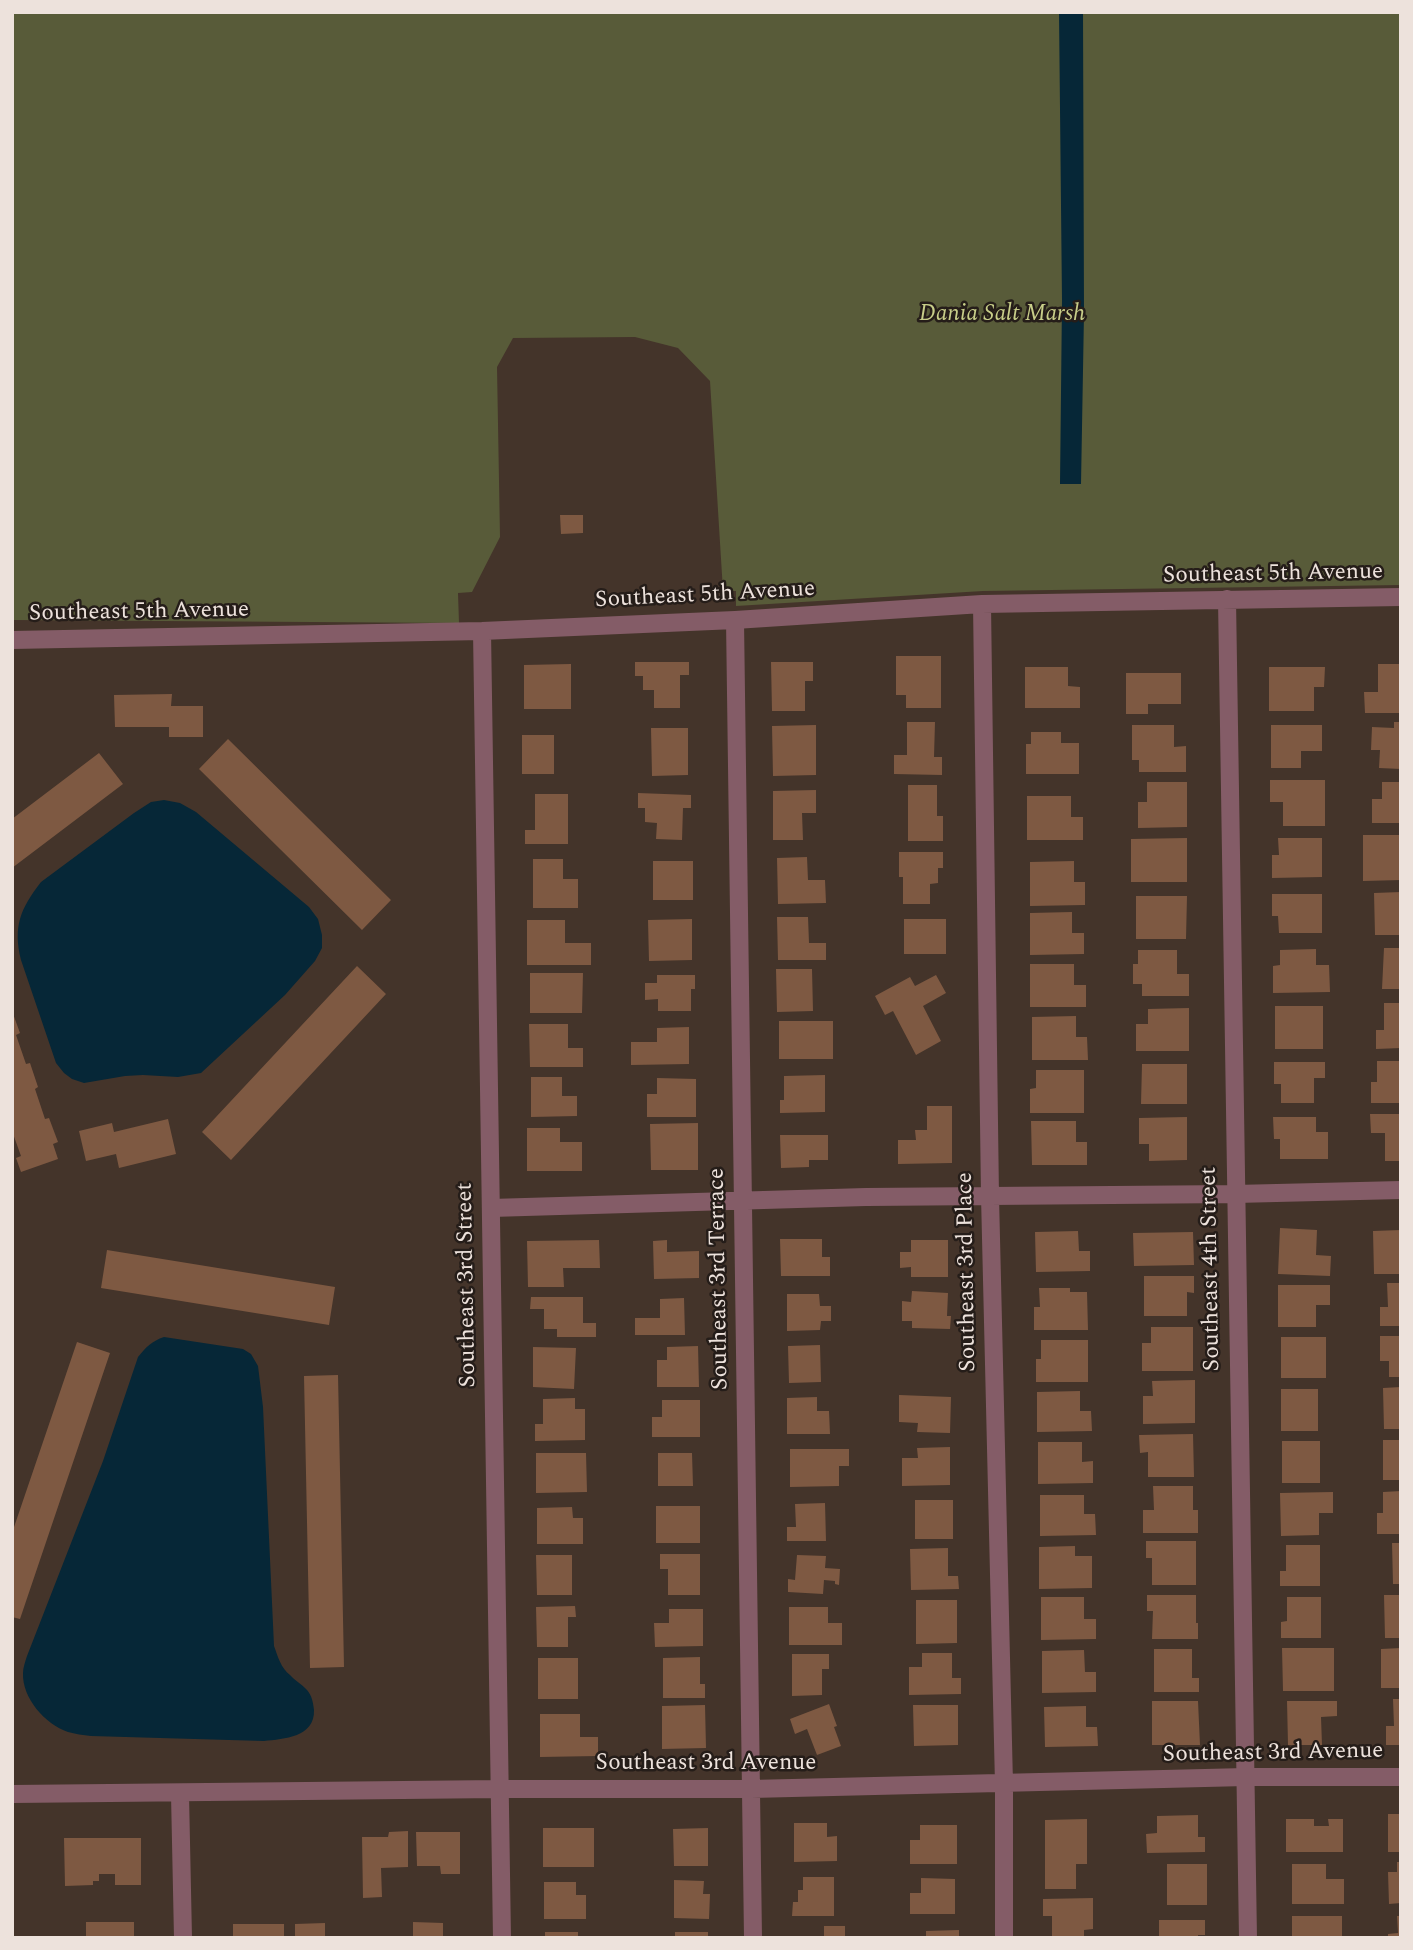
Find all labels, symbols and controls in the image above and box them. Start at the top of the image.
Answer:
park label: Dania Salt Marsh [919,301,1085,329]
street label: Southeast 5th Avenue [1163,559,1383,591]
street label: Southeast 5th Avenue [594,576,816,616]
street label: Southeast 5th Avenue [29,597,249,629]
street label: Southeast 4th Street [1196,1166,1228,1372]
street label: Southeast 3rd Terrace [704,1168,736,1390]
street label: Southeast 3rd Place [952,1172,984,1372]
street label: Southeast 3rd Street [452,1182,484,1388]
street label: Southeast 3rd Avenue [1162,1738,1384,1770]
street label: Southeast 3rd Avenue [596,1750,816,1778]

